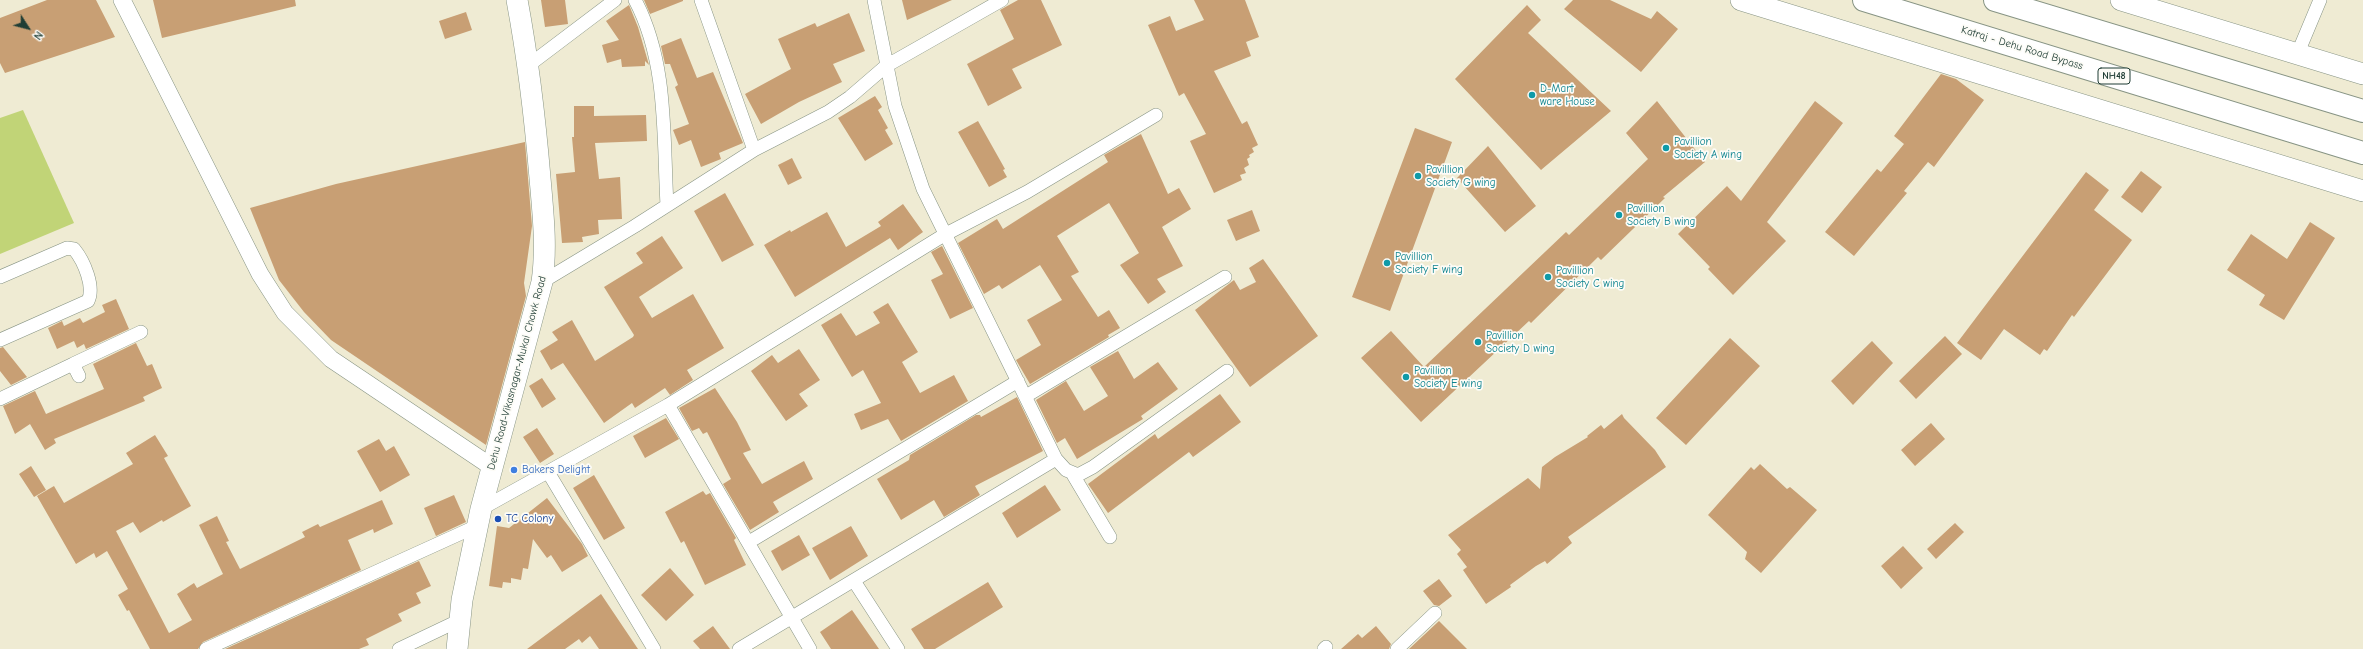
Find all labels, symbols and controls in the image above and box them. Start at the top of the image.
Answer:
north arrow [8,8,48,48]
street label: Katraj - Dehu Road Bypass [1960,23,2084,73]
text: N [31,29,45,42]
road number: NH48 [2098,68,2130,84]
place label: D-Mart ware House [1540,82,1595,108]
marker: D-Mart ware House [1527,90,1537,100]
place label: Pavillion Society A wing [1674,135,1742,161]
marker: Pavillion Society A wing [1661,143,1671,153]
place label: Pavillion Society G wing [1426,163,1495,189]
marker: Pavillion Society G wing [1413,171,1423,181]
place label: Pavillion Society B wing [1627,202,1695,228]
marker: Pavillion Society B wing [1614,210,1624,220]
place label: Pavillion Society F wing [1395,250,1463,276]
marker: Pavillion Society F wing [1382,258,1392,268]
place label: Pavillion Society C wing [1556,264,1624,290]
marker: Pavillion Society C wing [1543,272,1553,282]
street label: Dehu Road-Vikasnagar-Mukai Chowk Road [485,275,549,471]
place label: Pavillion Society D wing [1486,329,1555,355]
marker: Pavillion Society D wing [1473,337,1483,347]
place label: Pavillion Society E wing [1414,364,1482,390]
marker: Pavillion Society E wing [1401,372,1411,382]
place label: Bakers Delight [522,463,590,477]
marker: Bakers Delight [509,465,519,475]
place label: TC Colony [506,512,553,526]
marker: TC Colony [493,514,503,524]

